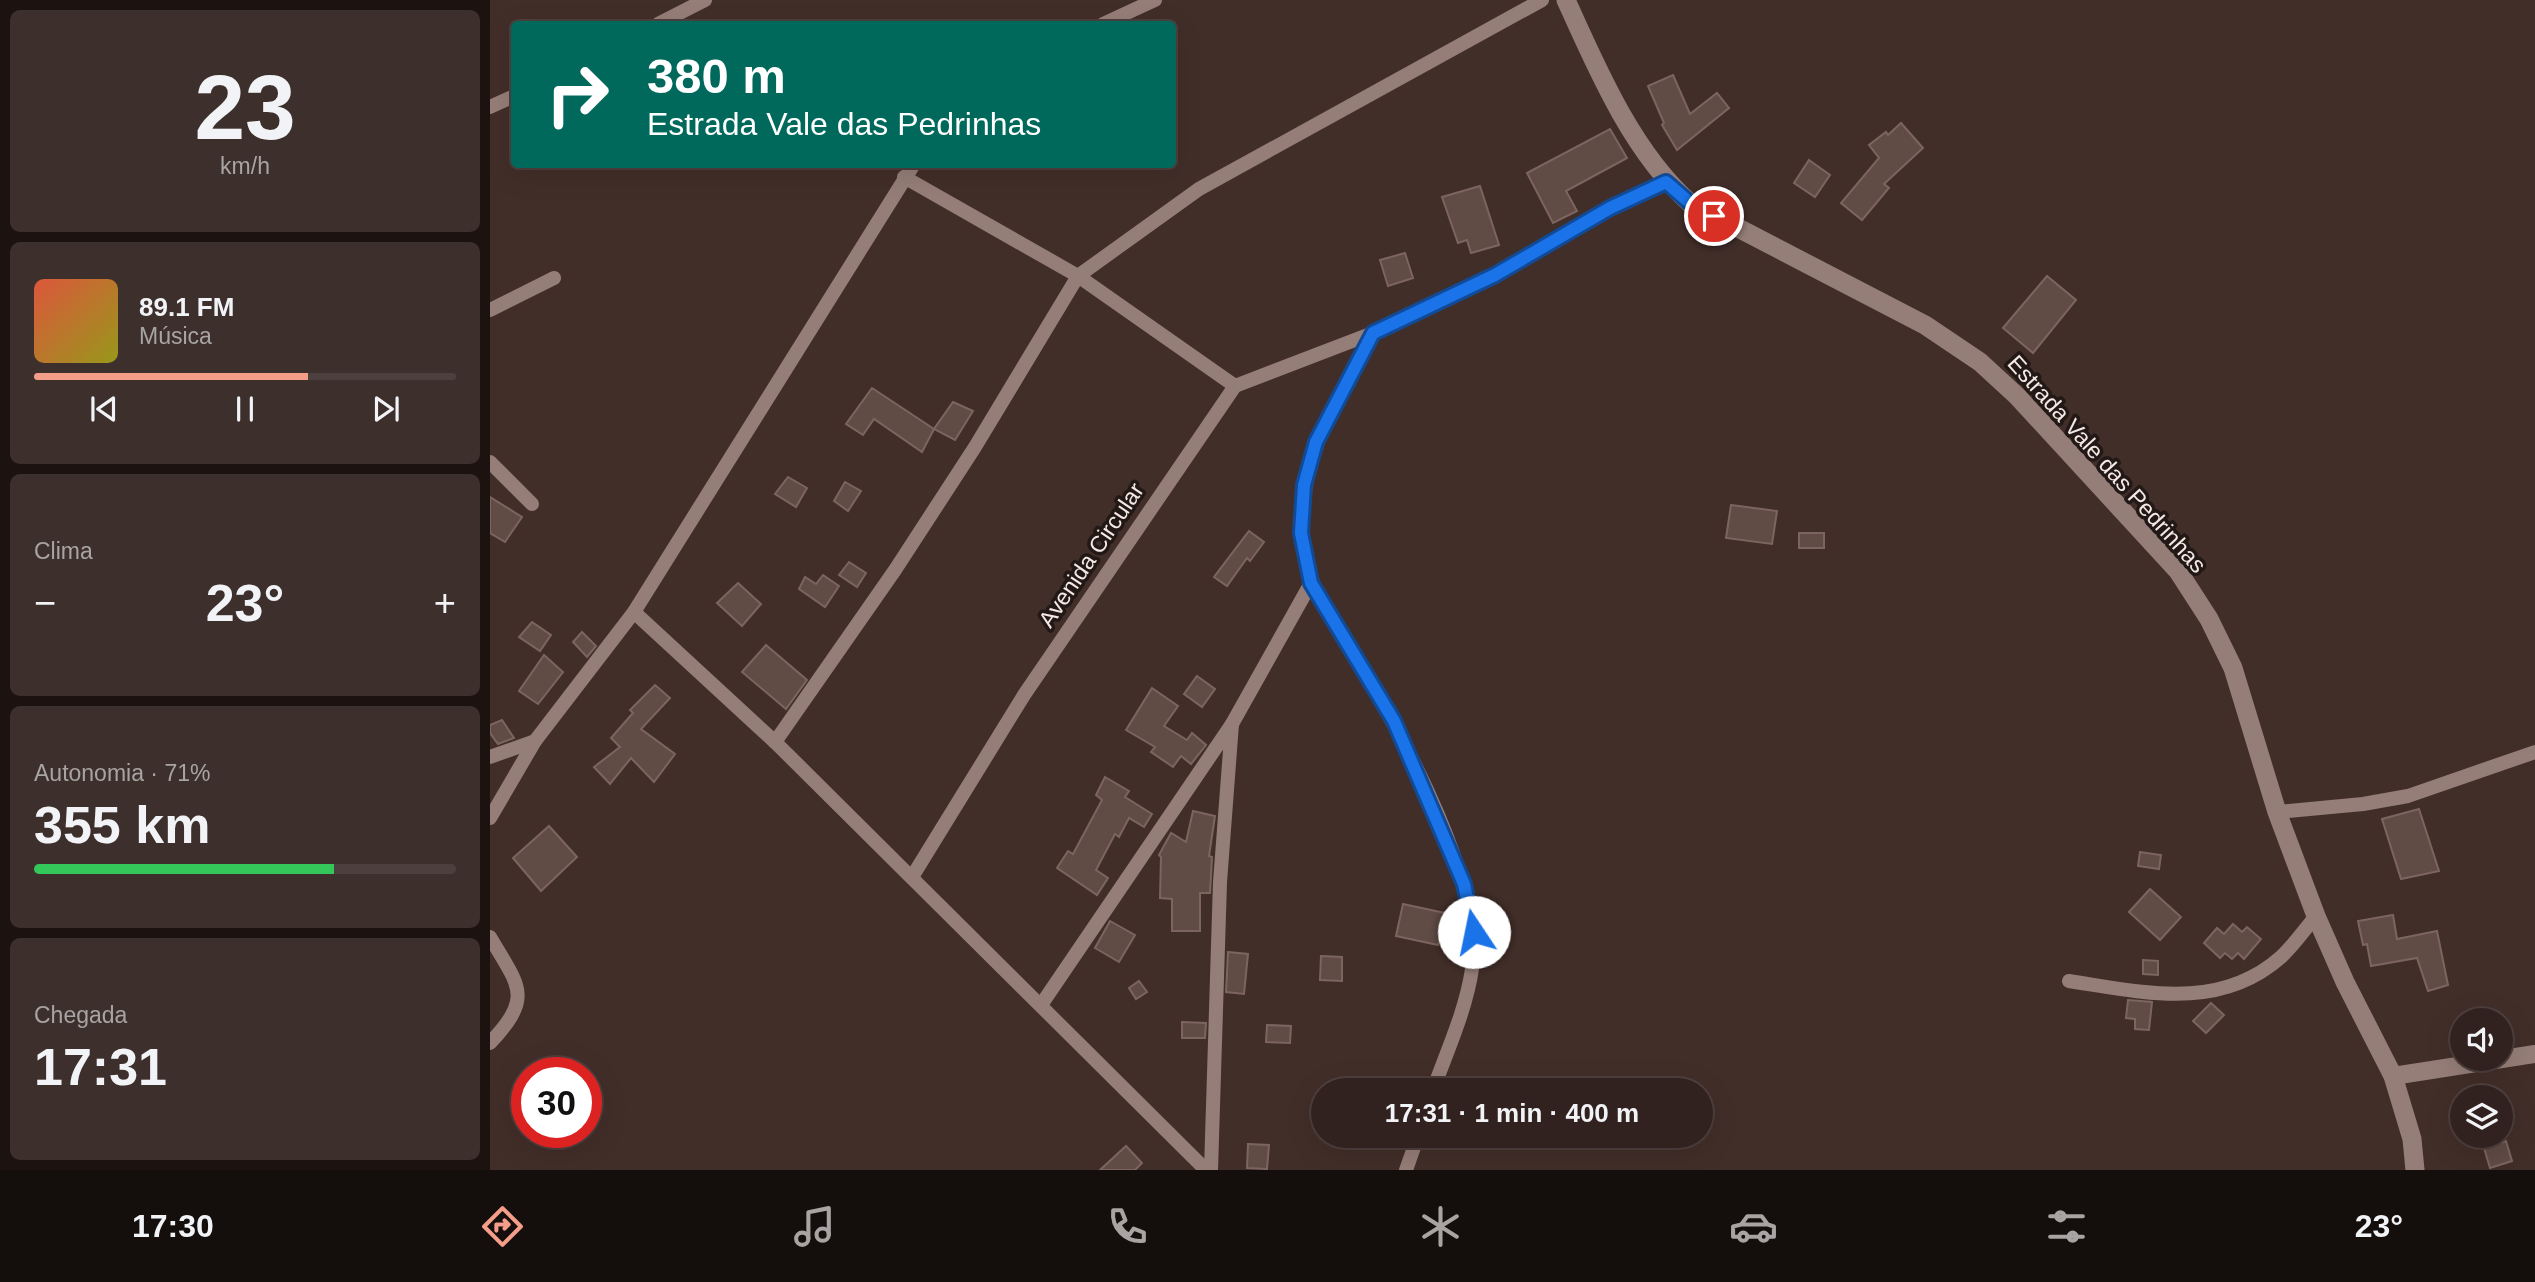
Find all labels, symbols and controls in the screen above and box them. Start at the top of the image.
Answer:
icon: right [532,49,623,140]
text: 380 m [647,49,786,103]
text: 23 [194,57,296,158]
text: Estrada Vale das Pedrinhas [647,106,1041,142]
text: km/h [220,153,270,179]
pin [1684,186,1744,246]
icon: arrive [1695,197,1733,235]
text: 89.1 FM [139,292,234,322]
text: Música [139,323,212,349]
street label: Estrada Vale das Pedrinhas [2003,350,2211,578]
icon: previous [85,390,123,428]
icon: pause [226,390,264,428]
icon: next [367,390,405,428]
street label: Avenida Circular [1033,478,1149,632]
text: Clima [34,538,93,564]
text: 23° [206,574,284,632]
text: − [34,582,56,624]
text: + [434,582,456,624]
text: Autonomia · 71% [34,760,210,786]
text: 355 km [34,796,210,854]
position arrow [1437,895,1511,969]
text: Chegada [34,1002,127,1028]
map controls [2450,1008,2513,1148]
button: sound [2450,1008,2513,1071]
text: 17:31 [34,1038,167,1096]
speed limit sign: 30 [511,1057,602,1148]
button: layers [2450,1085,2513,1148]
text: 17:31 · 1 min · 400 m [1385,1098,1639,1128]
icon: directions [478,1202,527,1251]
icon: music [790,1202,839,1251]
icon: phone [1103,1202,1152,1251]
icon: climate [1416,1202,1465,1251]
icon: car [1729,1202,1778,1251]
icon: filters [2042,1202,2091,1251]
text: 17:30 [132,1208,214,1244]
text: 23° [2355,1208,2403,1244]

